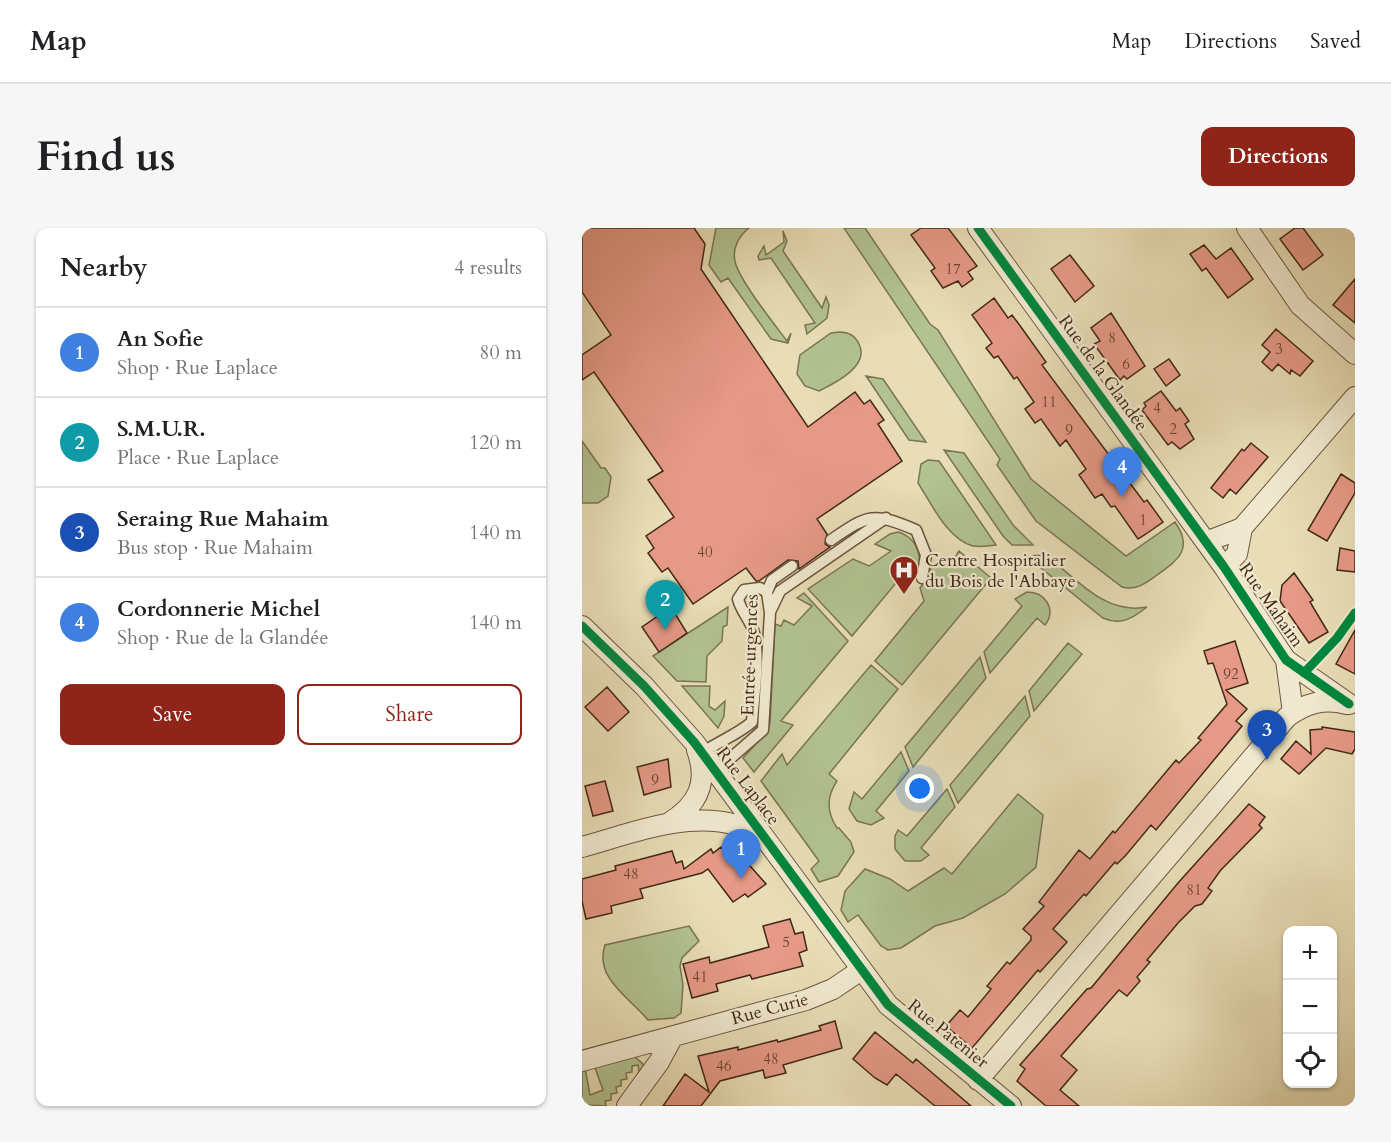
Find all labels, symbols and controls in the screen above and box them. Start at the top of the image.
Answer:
text: Map [30,22,87,60]
text: Map [1111,27,1151,56]
text: Directions [1184,27,1277,56]
text: Saved [1310,27,1361,56]
button: Directions [1201,127,1355,186]
text: Find us [36,128,176,185]
text: Nearby [60,250,148,285]
text: 4 results [454,254,522,281]
house number: 17 [945,259,961,279]
street label: Rue de la Glandée [1052,310,1154,436]
text: An Sofie [117,324,204,354]
house number: 8 [1108,328,1116,348]
text: 1 [74,339,85,366]
text: 80 m [479,339,522,366]
house number: 3 [1275,339,1283,359]
text: Shop · Rue Laplace [117,354,278,381]
house number: 6 [1122,354,1130,374]
house number: 11 [1041,392,1057,412]
house number: 4 [1153,398,1161,418]
text: S.M.U.R. [117,414,206,444]
house number: 2 [1169,419,1177,439]
house number: 9 [1065,420,1073,440]
text: 2 [74,429,85,456]
text: 120 m [469,429,522,456]
text: Place · Rue Laplace [117,444,279,471]
pin: 4 [1102,448,1142,497]
text: Seraing Rue Mahaim [117,504,329,534]
house number: 1 [1139,510,1147,530]
text: 3 [74,519,85,546]
text: 140 m [469,519,522,546]
text: Bus stop · Rue Mahaim [117,534,313,561]
house number: 40 [697,542,713,562]
place label: Centre Hospitalier du Bois de l'Abbaye [925,548,1076,594]
hospital icon: Centre Hospitalier du Bois de l'Abbaye [888,554,920,596]
street label: Rue Mahaim [1233,558,1310,653]
pin: 2 [646,580,685,630]
text: Cordonnerie Michel [117,594,320,624]
street label: Entrée urgences [735,594,765,716]
text: 4 [74,609,85,636]
text: 140 m [469,609,522,636]
text: Shop · Rue de la Glandée [117,624,329,651]
house number: 92 [1223,664,1239,684]
button: Save [60,684,285,745]
button: Share [297,684,522,745]
pin: 3 [1248,710,1286,760]
street label: Rue Laplace [710,742,786,830]
house number: 9 [651,770,659,790]
your location [905,774,934,803]
pin: 1 [722,830,760,879]
house number: 48 [623,864,639,884]
house number: 81 [1186,880,1202,900]
map controls [1283,926,1337,1088]
button: + [1283,926,1337,980]
house number: 5 [782,932,790,952]
house number: 41 [692,967,708,987]
button: − [1283,980,1337,1034]
street label: Rue Curie [729,987,811,1031]
street label: Rue Patenier [902,994,994,1075]
button: locate [1283,1034,1337,1088]
house number: 48 [763,1049,779,1069]
house number: 46 [716,1056,732,1076]

